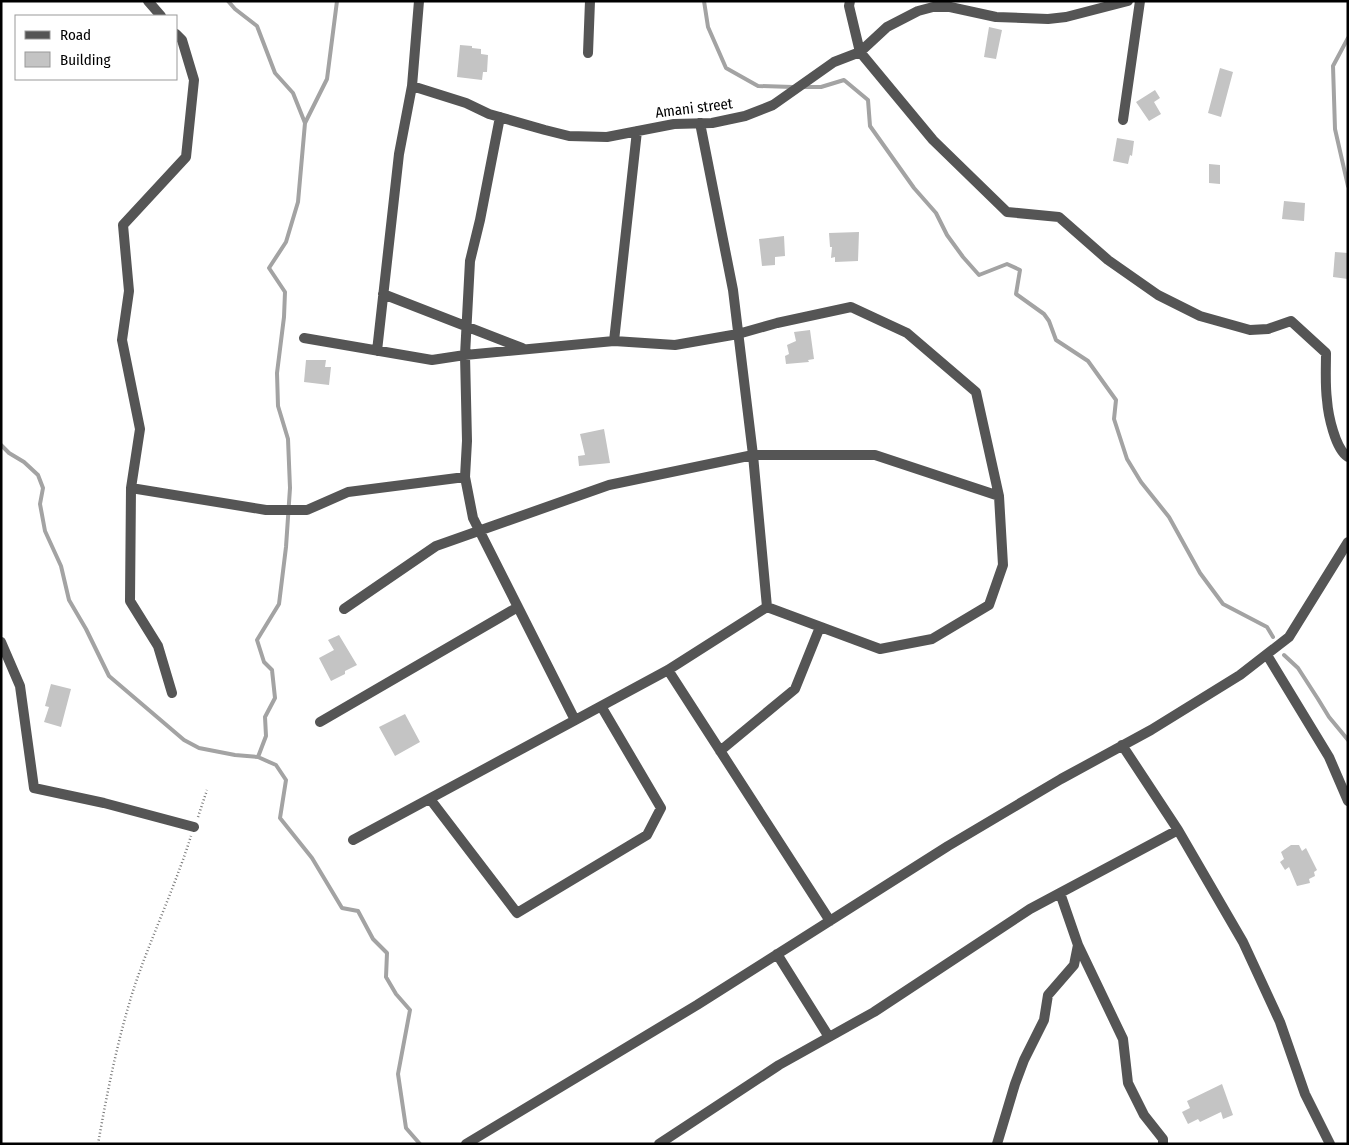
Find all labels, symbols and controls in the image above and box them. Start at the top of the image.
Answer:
legend [15,15,178,80]
text: Road [60,26,91,44]
text: Building [60,51,111,69]
street label: Amani street [654,94,734,122]

